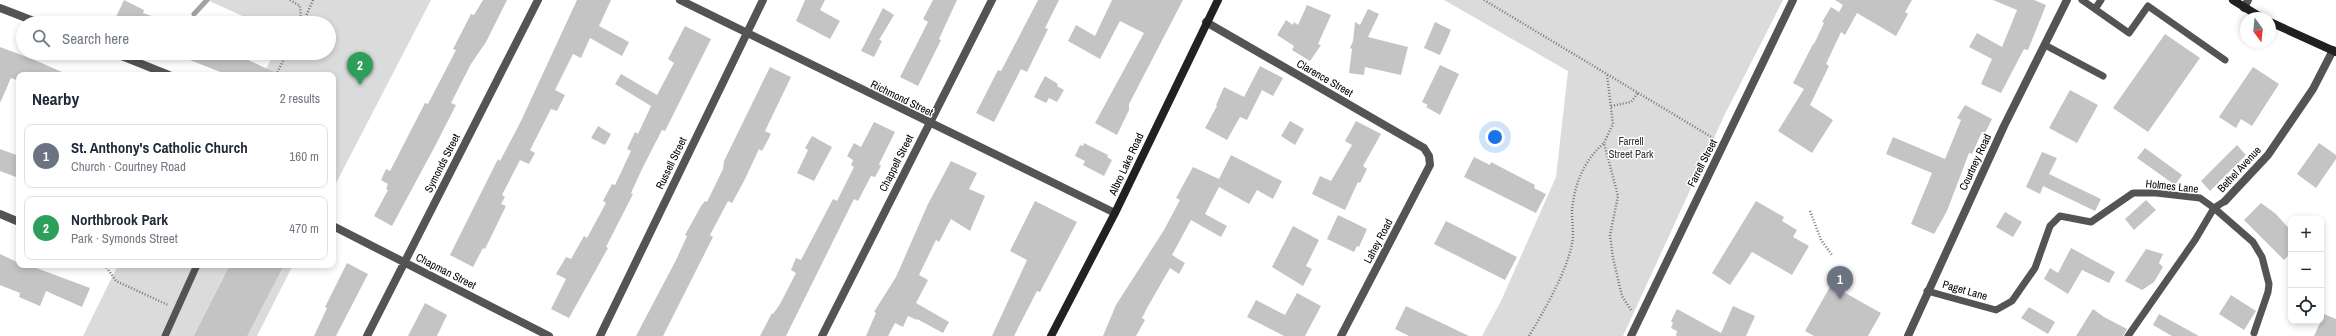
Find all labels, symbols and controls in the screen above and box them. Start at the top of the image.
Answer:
north arrow [2240,12,2276,48]
search box [16,16,336,60]
icon: search [30,27,52,49]
text: Search here [62,28,129,49]
pin: 2 [347,52,373,85]
street label: Clarence Street [1294,56,1356,100]
street label: Richmond Street [869,77,936,119]
text: Nearby [32,87,79,110]
text: 2 results [280,90,320,107]
your location [1485,127,1505,147]
street label: Symonds Street [421,131,463,195]
street label: Albro Lake Road [1105,131,1147,198]
street label: Chappell Street [876,132,917,194]
street label: Courtney Road [1956,132,1994,192]
street label: Russell Street [652,134,690,191]
park label: Farrell Street Park [1608,134,1654,161]
street label: Farrell Street [1684,136,1720,189]
text: St. Anthony's Catholic Church [71,137,248,158]
street label: Bethel Avenue [2214,143,2264,195]
text: 1 [43,148,49,165]
text: 160 m [289,148,319,165]
text: Church · Courtney Road [71,158,186,175]
street label: Holmes Lane [2145,176,2199,196]
text: Northbrook Park [71,209,168,230]
street label: Lahey Road [1360,216,1396,266]
map controls [2288,216,2324,324]
button: + [2288,216,2324,252]
text: 2 [43,220,49,237]
text: 470 m [289,220,319,237]
text: Park · Symonds Street [71,230,178,247]
street label: Chapman Street [414,250,479,292]
button: − [2288,252,2324,288]
pin: 1 [1827,266,1853,299]
street label: Paget Lane [1941,277,1989,303]
button: locate [2288,288,2324,324]

